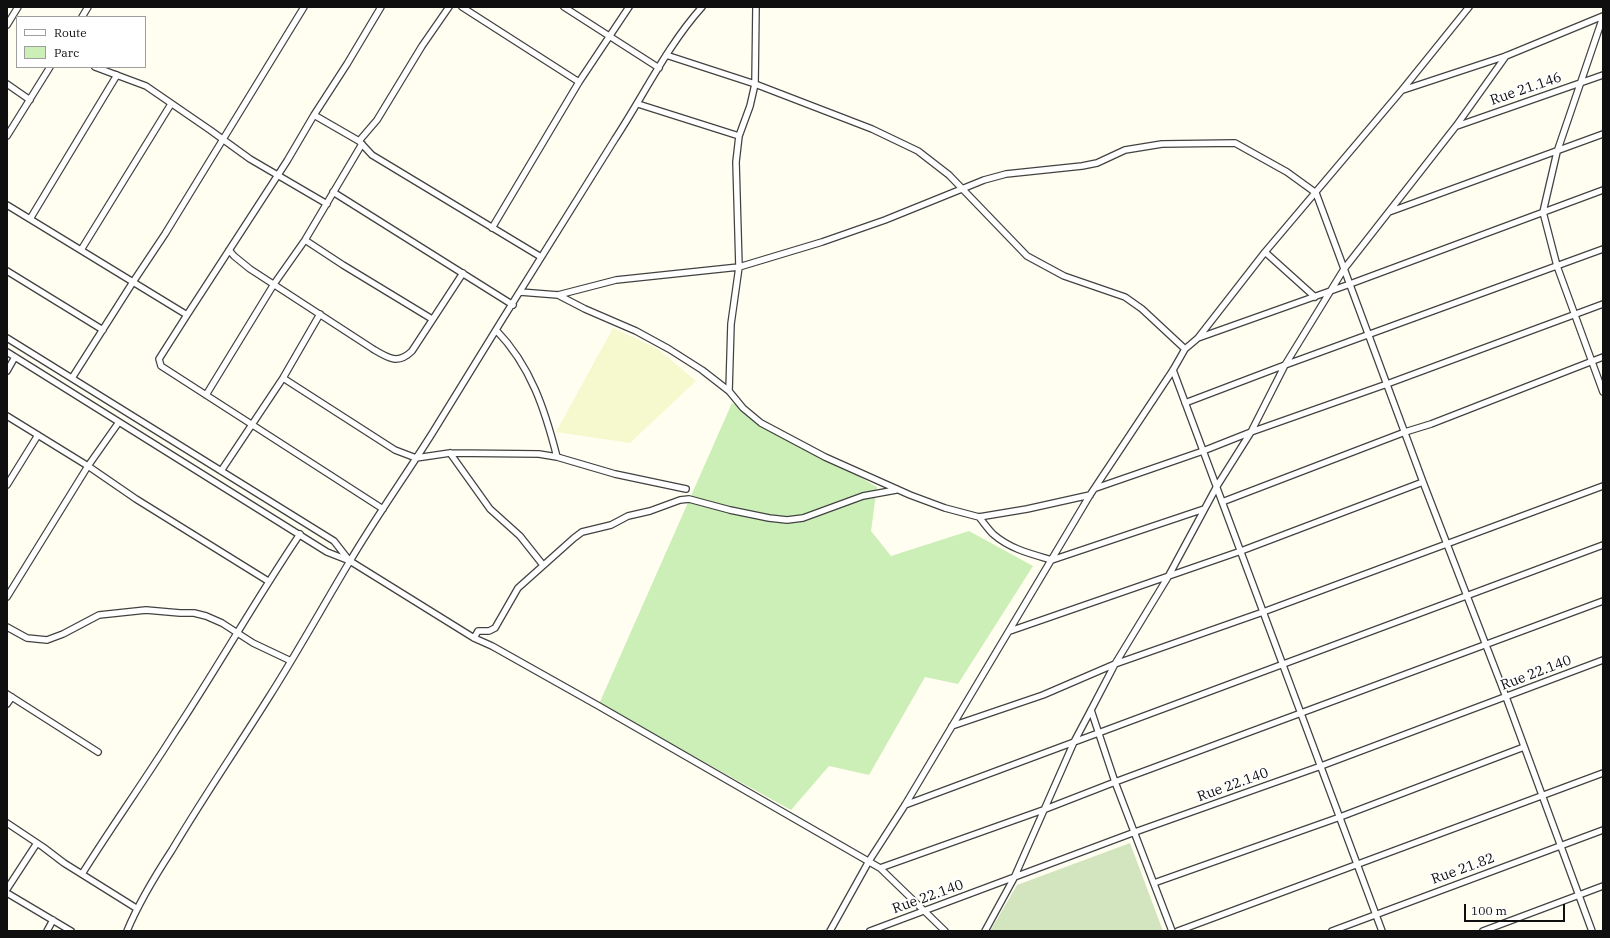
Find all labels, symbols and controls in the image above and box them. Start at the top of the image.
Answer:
legend [16,16,146,68]
text: Route [54,25,87,40]
text: Parc [54,45,79,60]
street label: Rue 21.146 [1488,69,1564,109]
street label: Rue 22.140 [1498,652,1574,694]
street label: Rue 22.140 [1195,764,1271,806]
street label: Rue 21.82 [1429,850,1497,888]
street label: Rue 22.140 [890,876,966,918]
scale bar [1466,896,1567,922]
text: 100 m [1471,903,1507,918]

